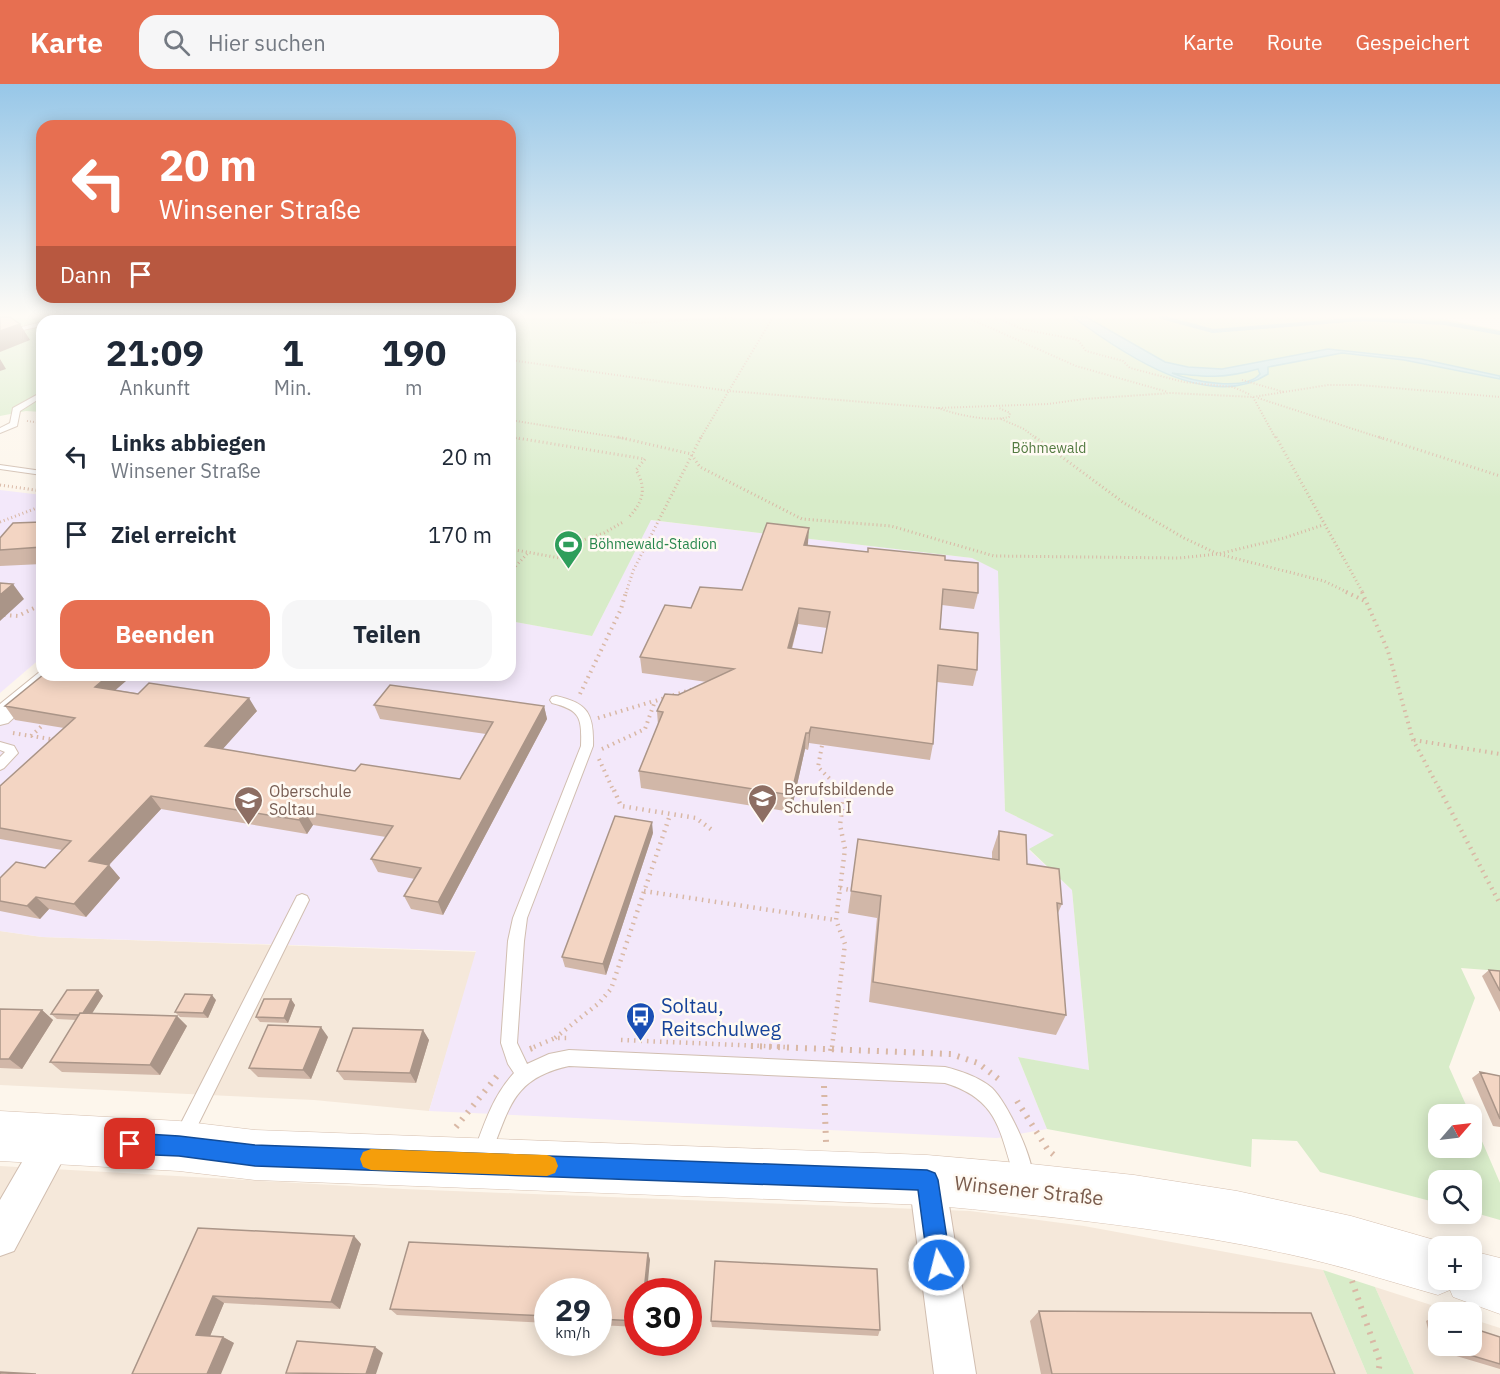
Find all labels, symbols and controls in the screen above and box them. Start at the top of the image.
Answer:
search box [139,15,559,69]
text: Karte [30,24,103,61]
icon: search [160,26,193,59]
text: Hier suchen [208,28,326,57]
text: Karte [1183,28,1234,56]
text: Route [1267,28,1323,56]
text: Gespeichert [1356,28,1470,56]
text: 20 m [159,138,257,193]
icon: left [60,144,138,222]
text: Winsener Straße [159,191,361,226]
icon: arrive [124,258,157,291]
text: Dann [60,260,112,289]
text: 21:09 [106,329,204,376]
text: 1 [282,329,304,376]
text: 190 [381,329,446,376]
text: Ankunft [119,374,190,401]
text: Min. [274,374,312,401]
text: m [405,374,423,401]
text: Links abbiegen [111,428,266,457]
park label: Böhmewald [1012,439,1086,457]
icon: left [60,440,93,473]
text: 20 m [441,442,492,471]
text: Winsener Straße [111,457,261,484]
icon: arrive [60,518,93,551]
text: Ziel erreicht [111,520,236,549]
text: 170 m [428,520,492,549]
sports icon: Böhmewald-Stadion [552,528,584,570]
place label: Böhmewald-Stadion [589,535,717,553]
button: Beenden [60,600,270,669]
button: Teilen [282,600,492,669]
place label: Berufsbildende Schulen I [784,779,894,817]
place label: Oberschule Soltau [269,781,352,819]
school or university icon: Berufsbildende Schulen I [747,782,779,824]
school or university icon: Oberschule Soltau [232,784,264,826]
place label: Soltau, Reitschulweg [661,992,782,1042]
bus stop icon: Soltau, Reitschulweg [624,1000,656,1042]
north arrow [1428,1104,1482,1158]
map controls [1428,1104,1482,1356]
pin [104,1118,155,1169]
icon: arrive [113,1127,146,1160]
street label: Winsener Straße [953,1169,1105,1211]
button: search [1428,1170,1482,1224]
position arrow [907,1233,971,1297]
button: + [1428,1236,1482,1290]
speed limit sign: 30 [624,1278,702,1356]
text: 29 [555,1290,591,1329]
button: − [1428,1302,1482,1356]
text: km/h [555,1323,591,1342]

